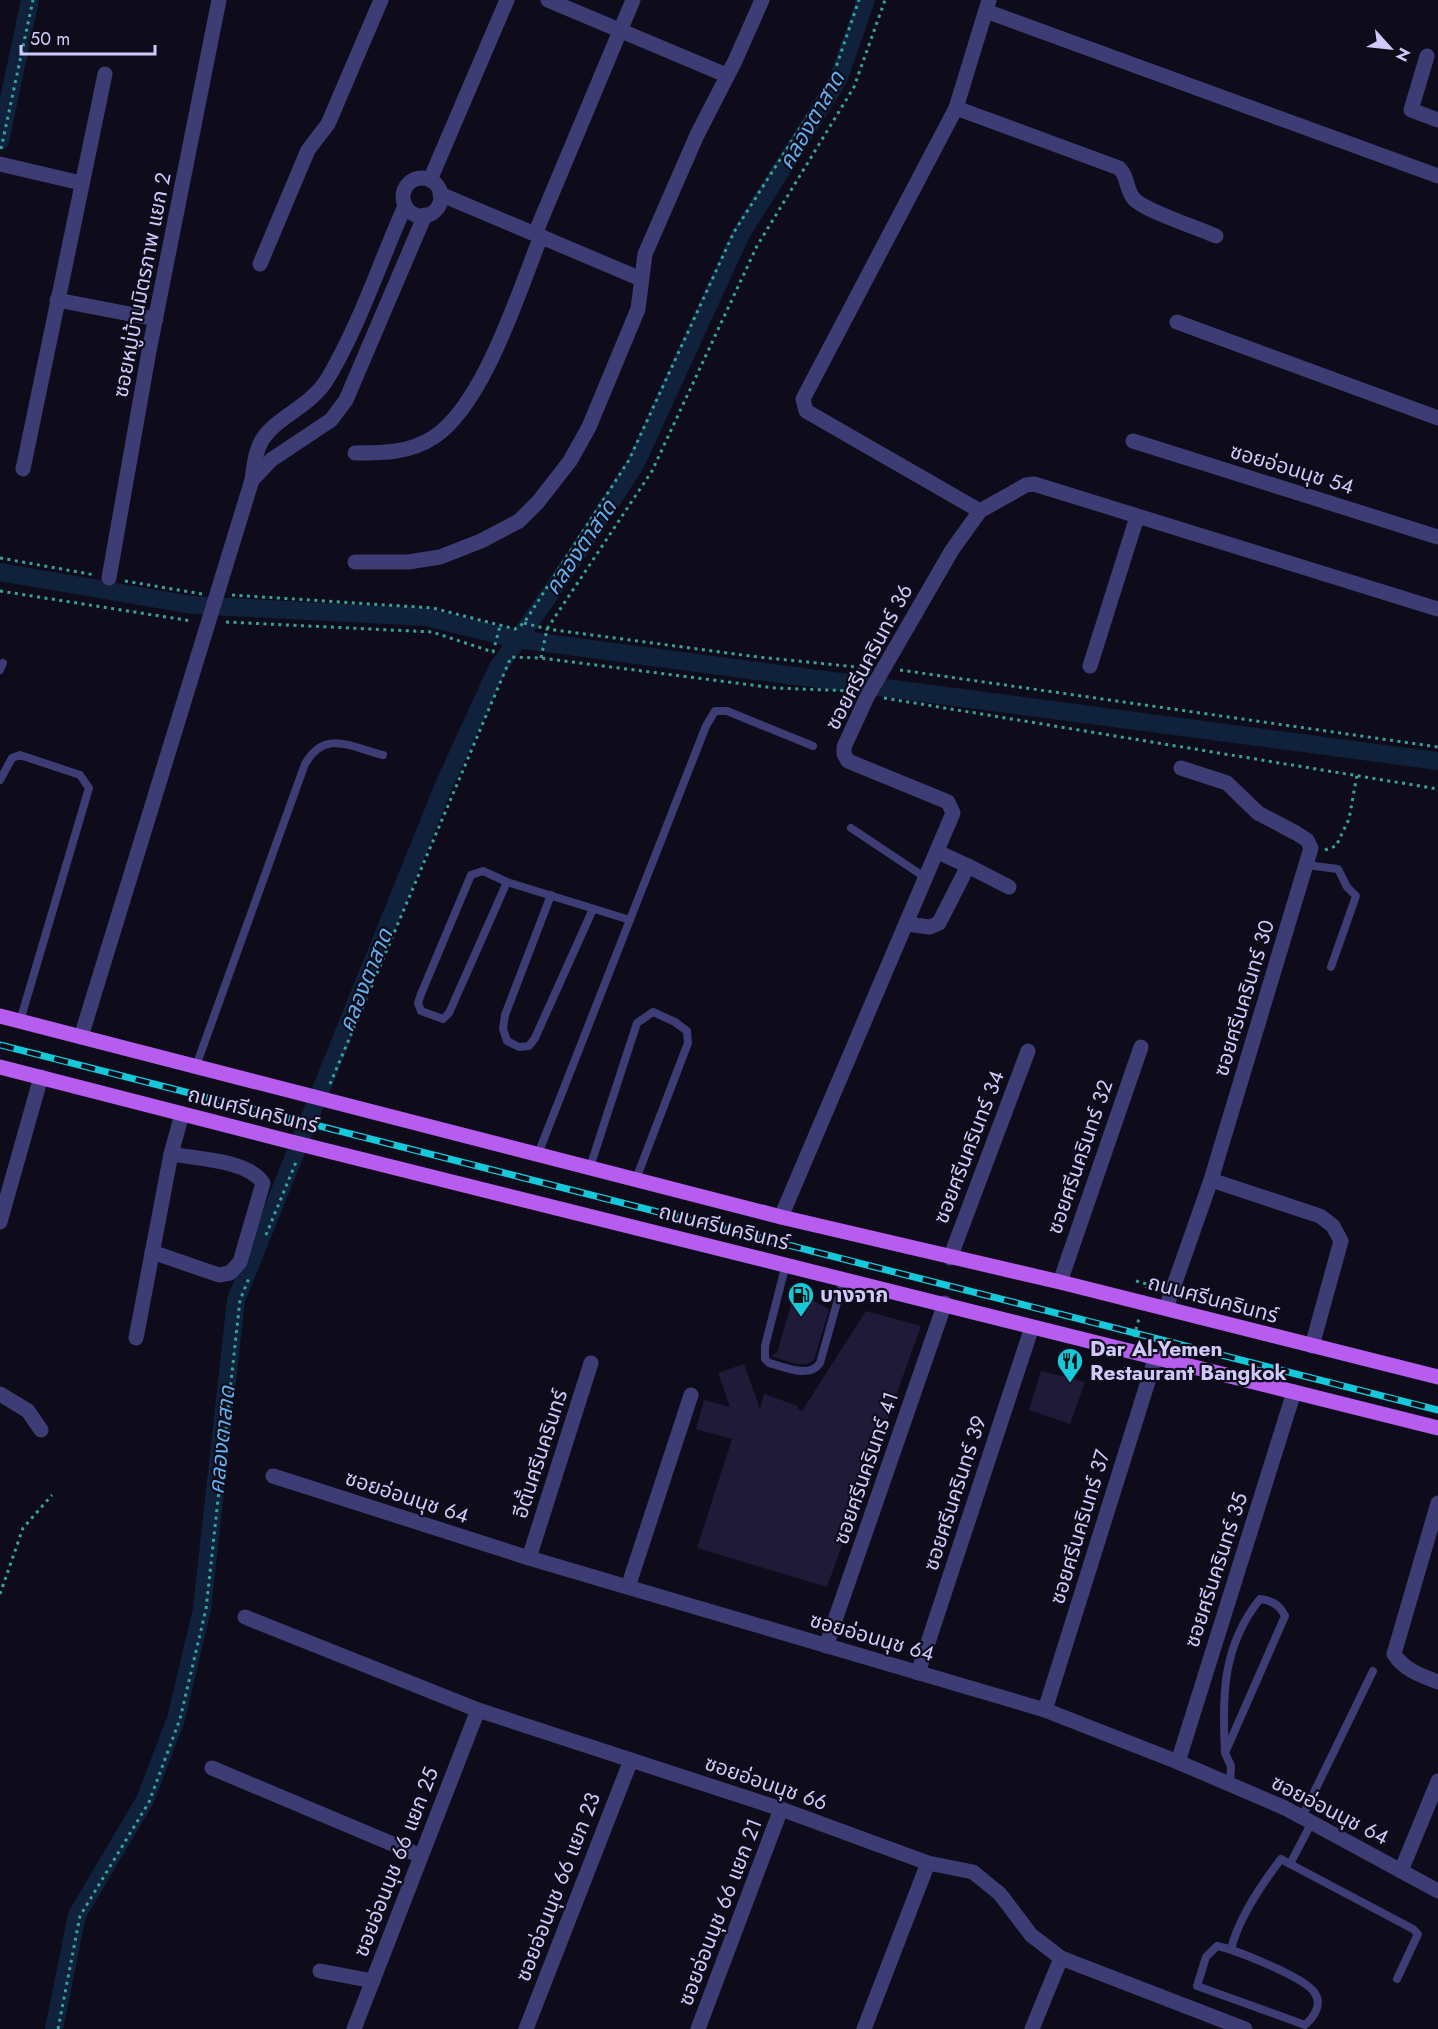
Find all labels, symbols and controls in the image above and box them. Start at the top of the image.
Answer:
scale bar [21,18,154,56]
north arrow [1360,18,1420,78]
text: 50 m [30,26,70,52]
text: N [1390,44,1416,65]
water label: คลองตาสาด [770,64,853,175]
street label: ซอยหมู่บ้านมิตรภาพ แยก 2 [105,170,179,400]
street label: ซอยอ่อนนุช 54 [1226,436,1358,502]
water label: คลองตาสาด [536,492,624,601]
street label: ซอยศรีนครินทร์ 36 [818,579,920,735]
street label: ซอยศรีนครินทร์ 30 [1206,916,1282,1080]
water label: คลองตาสาด [330,922,401,1036]
street label: ซอยศรีนครินทร์ 34 [926,1066,1012,1228]
street label: ซอยศรีนครินทร์ 32 [1040,1076,1120,1238]
street label: ถนนศรีนครินทร์ [184,1079,323,1141]
street label: ถนนศรีนครินทร์ [655,1196,794,1258]
street label: ถนนศรีนครินทร์ [1145,1267,1282,1331]
fuel station icon: บางจาก [786,1280,816,1318]
place label: บางจาก [820,1280,888,1310]
place label: Dar Al-Yemen Restaurant Bangkok [1090,1334,1287,1388]
restaurant icon: Dar Al-Yemen Restaurant Bangkok [1055,1346,1085,1384]
water label: คลองตาสาด [199,1383,243,1496]
street label: อีตั้นศรีนครินทร์ [505,1385,575,1522]
street label: ซอยศรีนครินทร์ 41 [826,1388,906,1548]
street label: ซอยศรีนครินทร์ 39 [916,1412,994,1574]
street label: ซอยศรีนครินทร์ 37 [1042,1446,1118,1608]
street label: ซอยอ่อนนุช 64 [341,1463,473,1531]
street label: ซอยศรีนครินทร์ 35 [1177,1489,1255,1651]
street label: ซอยอ่อนนุช 64 [806,1605,938,1669]
street label: ซอยอ่อนนุช 66 [701,1748,831,1818]
street label: ซอยอ่อนนุช 66 แยก 25 [346,1763,446,1961]
street label: ซอยอ่อนนุช 64 [1266,1768,1394,1852]
street label: ซอยอ่อนนุช 66 แยก 23 [508,1788,608,1986]
street label: ซอยอ่อนนุช 66 แยก 21 [670,1814,770,2010]

